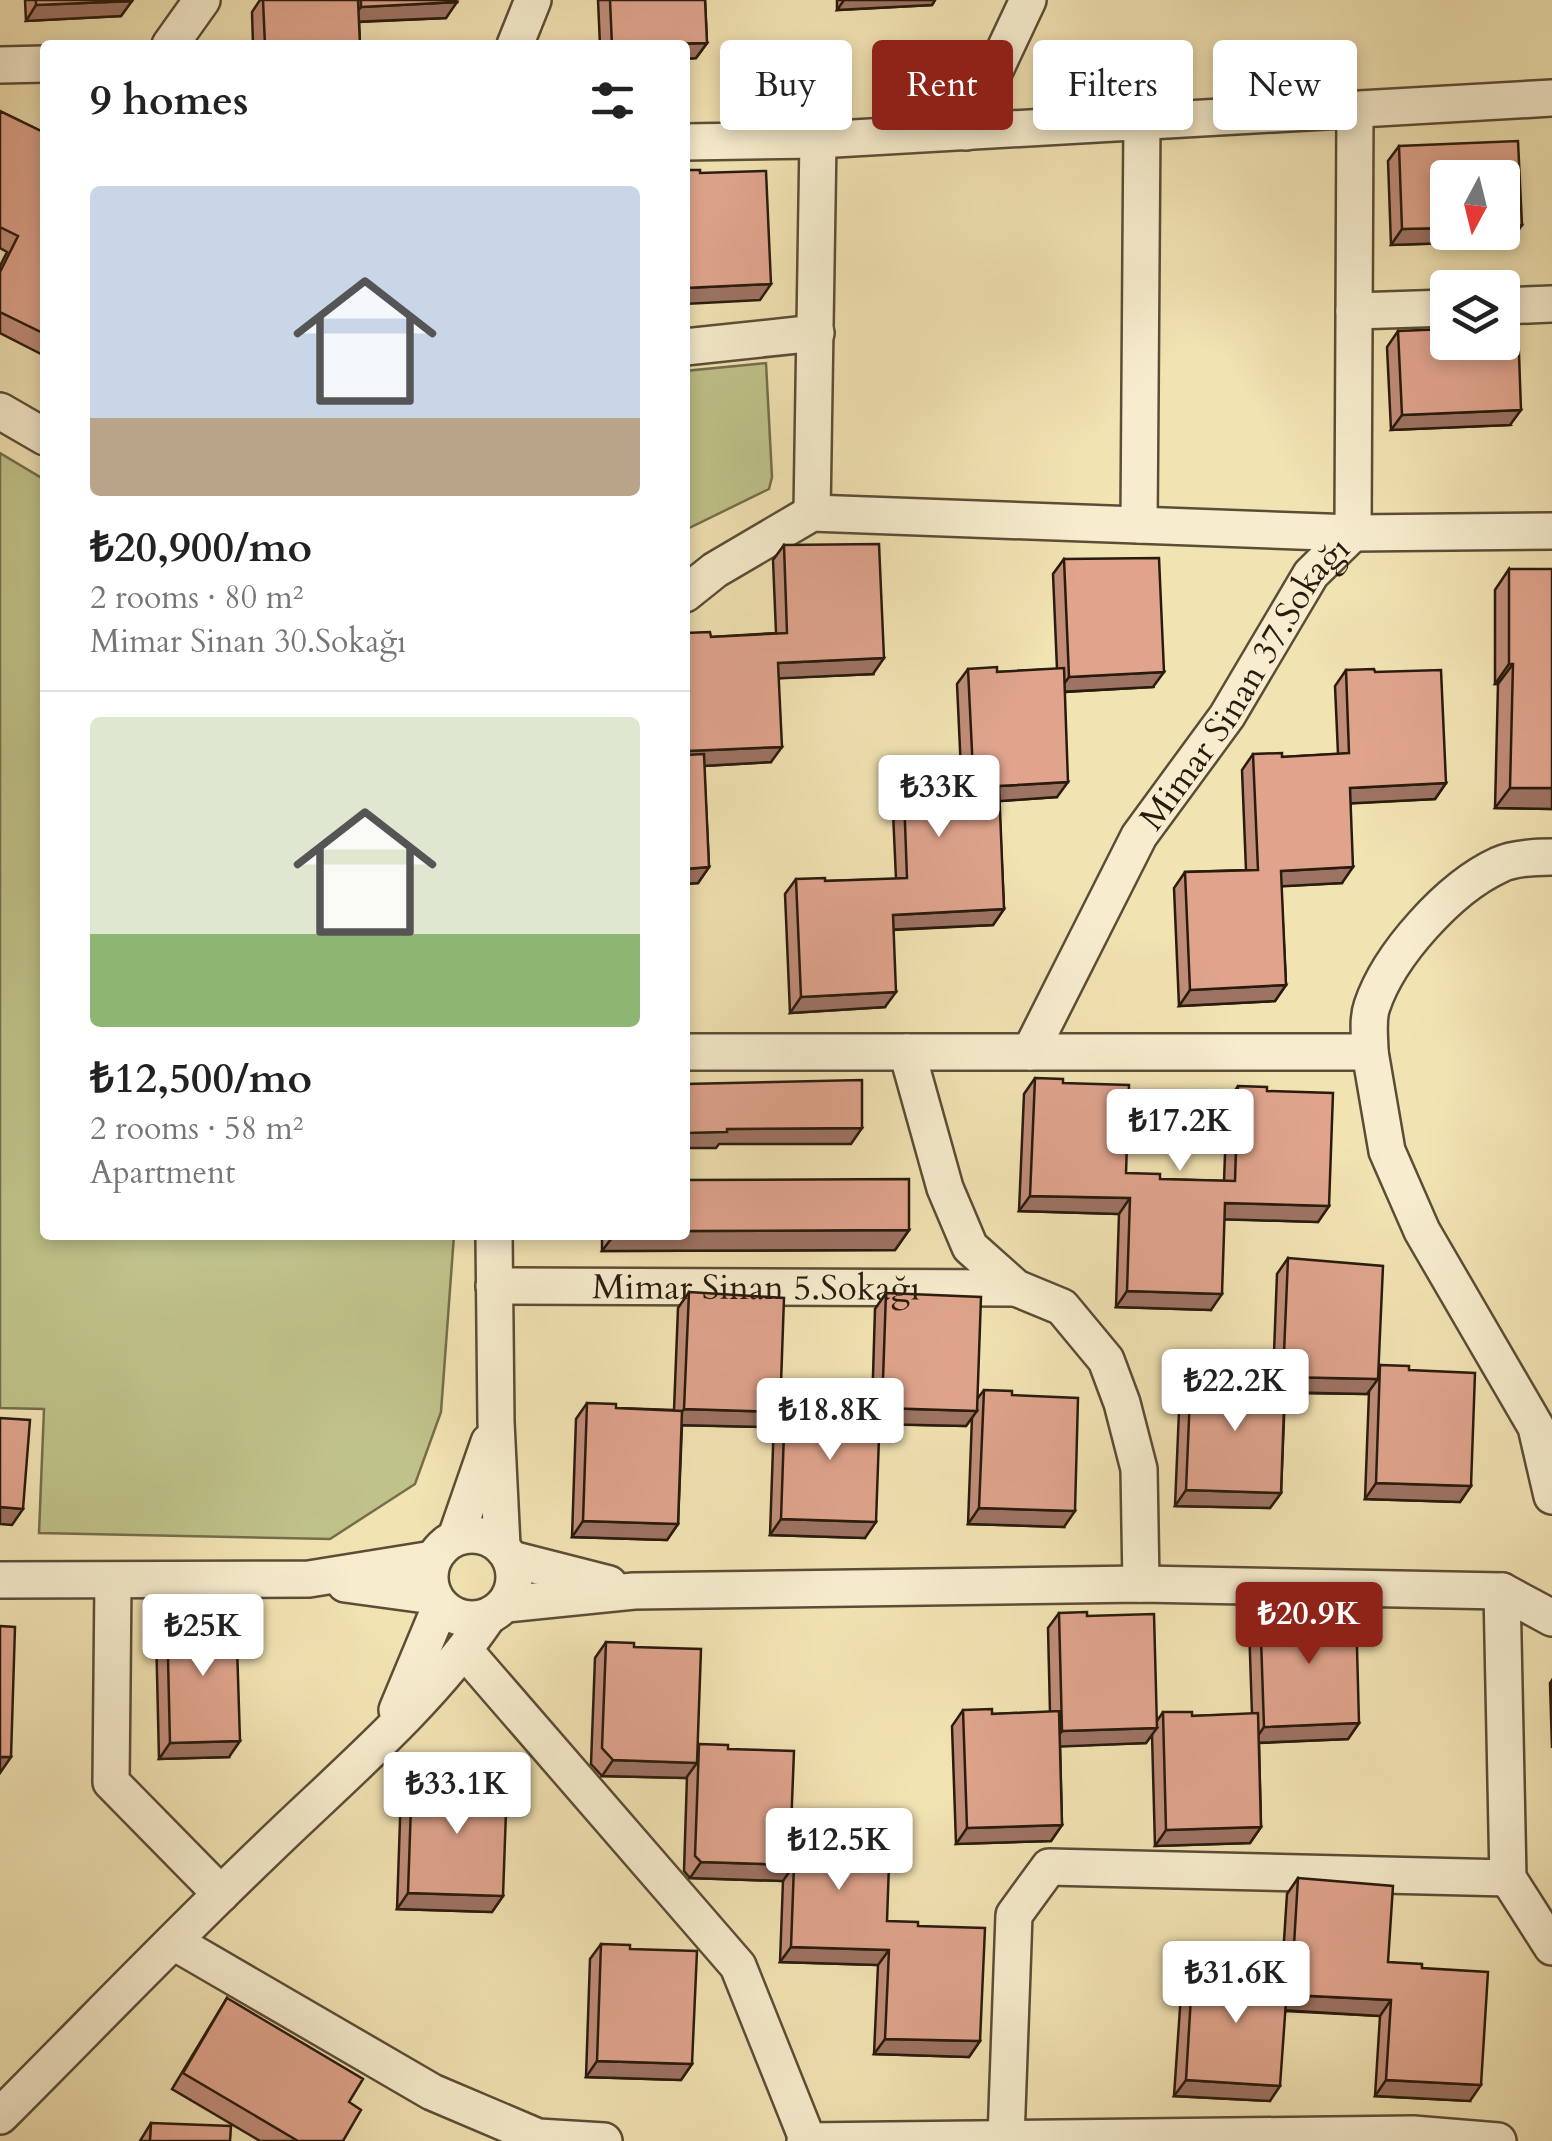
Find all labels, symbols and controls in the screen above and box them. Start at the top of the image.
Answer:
chip: Buy [720,40,852,130]
chip: Rent [872,40,1013,130]
chip: Filters [1033,40,1193,130]
chip: New [1213,40,1357,130]
text: 9 homes [90,72,248,129]
icon: filters [585,73,640,128]
north arrow [1430,160,1520,250]
map controls [1430,160,1520,360]
icon: home [275,251,455,431]
button: layers [1430,270,1520,360]
text: ₺20,900/mo [90,519,312,576]
street label: Mimar Sinan 37.Sokağı [1128,526,1361,840]
text: 2 rooms · 80 m² [90,576,303,620]
text: Mimar Sinan 30.Sokağı [90,620,406,664]
pin: ₺33K [880,755,998,840]
text: ₺33K [900,765,978,809]
icon: home [275,782,455,962]
text: ₺12,500/mo [90,1050,312,1107]
pin: ₺17.2K [1099,1089,1261,1174]
text: ₺17.2K [1129,1099,1231,1143]
text: 2 rooms · 58 m² [90,1107,303,1151]
text: Apartment [90,1151,235,1195]
street label: Mimar Sinan 5.Sokağı [592,1263,920,1313]
pin: ₺22.2K [1154,1349,1316,1434]
text: ₺22.2K [1184,1359,1286,1403]
pin: ₺18.8K [749,1378,911,1463]
text: ₺18.8K [779,1388,881,1432]
pin: ₺20.9K [1228,1582,1390,1667]
text: ₺20.9K [1258,1592,1360,1636]
pin: ₺25K [144,1594,262,1679]
text: ₺25K [164,1604,242,1648]
pin: ₺33.1K [376,1752,538,1837]
text: ₺33.1K [406,1762,508,1806]
pin: ₺12.5K [758,1808,920,1893]
text: ₺12.5K [788,1818,890,1862]
pin: ₺31.6K [1155,1941,1317,2026]
text: ₺31.6K [1185,1951,1287,1995]

